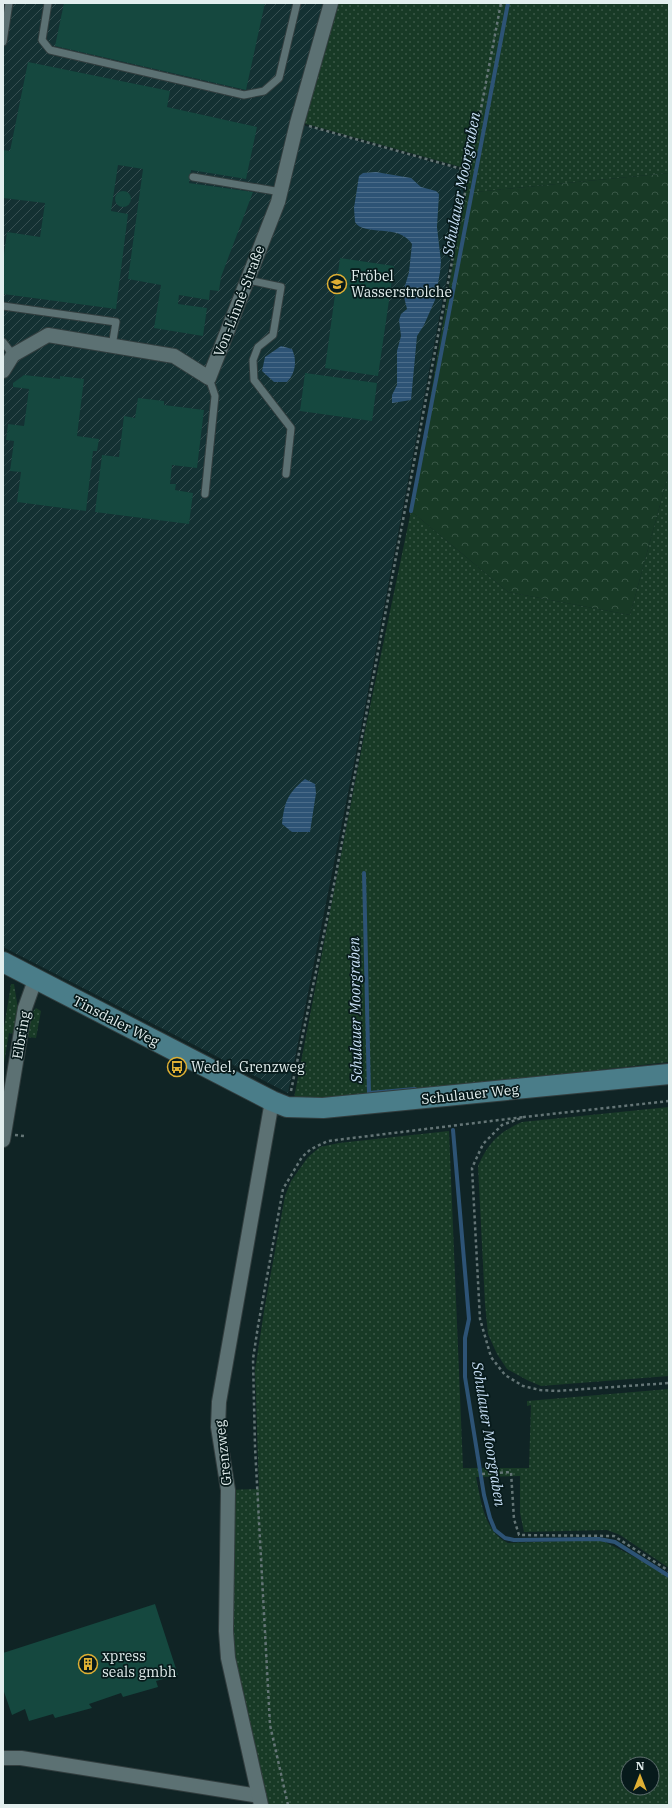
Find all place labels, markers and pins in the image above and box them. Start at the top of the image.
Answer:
place label: Fröbel Wasserstrolche [351,267,452,301]
school or university icon: Fröbel Wasserstrolche [326,273,348,295]
bus stop icon: Wedel, Grenzweg [166,1056,188,1078]
place label: Wedel, Grenzweg [191,1058,305,1076]
place label: xpress seals gmbh [102,1647,177,1681]
building icon: xpress seals gmbh [77,1653,99,1675]

